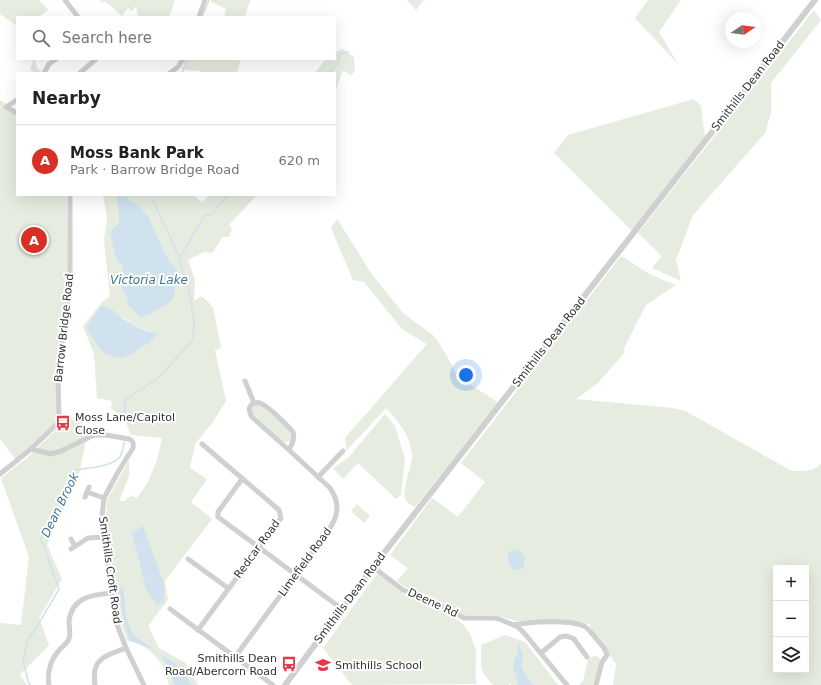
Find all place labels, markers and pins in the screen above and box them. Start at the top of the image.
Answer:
pin: A [21,225,47,255]
place label: Moss Lane/Capitol Close [75,411,175,437]
bus stop icon: Moss Lane/Capitol Close [54,414,72,432]
place label: Smithills Dean Road/Abercorn Road [165,652,277,678]
bus stop icon: Smithills Dean Road/Abercorn Road [280,655,298,673]
school or university icon: Smithills School [314,656,332,674]
place label: Smithills School [335,659,422,672]

